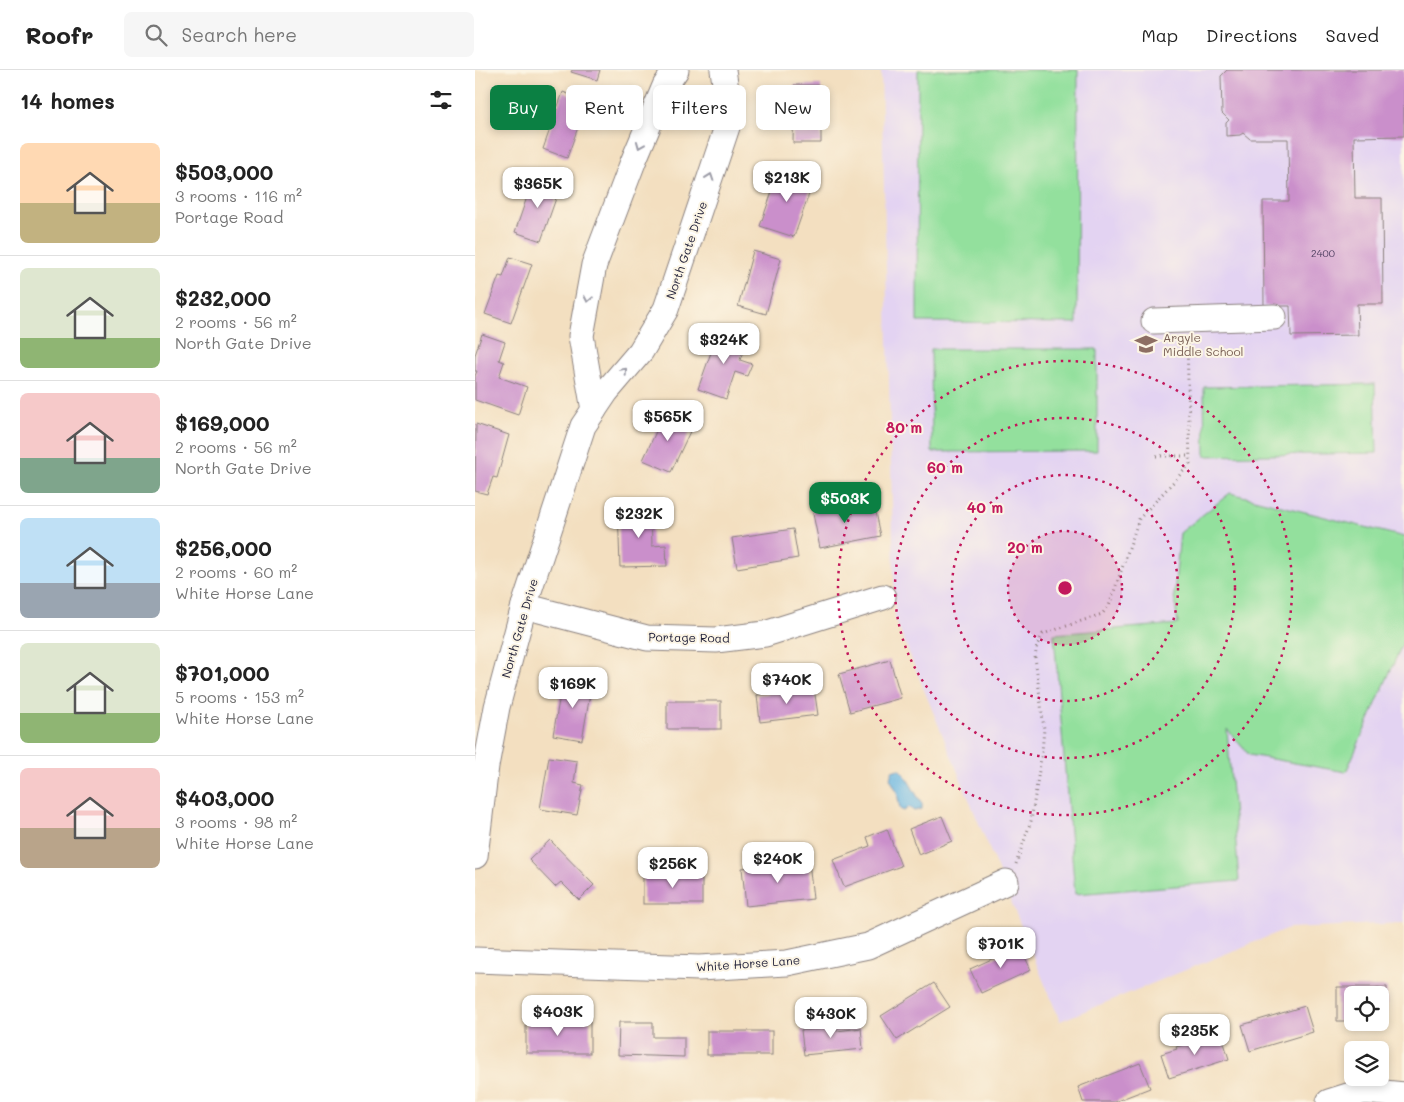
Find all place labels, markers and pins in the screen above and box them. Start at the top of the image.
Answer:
pin: $213K [752,160,822,203]
pin: $365K [503,166,573,209]
pin: $324K [689,322,759,365]
place label: Argyle Middle School [1163,329,1244,359]
school or university icon: Argyle Middle School [1133,331,1159,357]
pin: $565K [633,400,703,442]
pin: $503K [810,482,880,524]
pin: $232K [604,496,674,539]
centre of rings [1056,579,1074,597]
pin: $740K [752,662,822,705]
pin: $169K [538,666,608,709]
pin: $240K [743,842,813,884]
pin: $256K [638,846,708,889]
pin: $701K [966,926,1036,969]
pin: $403K [523,994,593,1037]
pin: $430K [796,996,866,1039]
pin: $235K [1160,1014,1230,1056]

